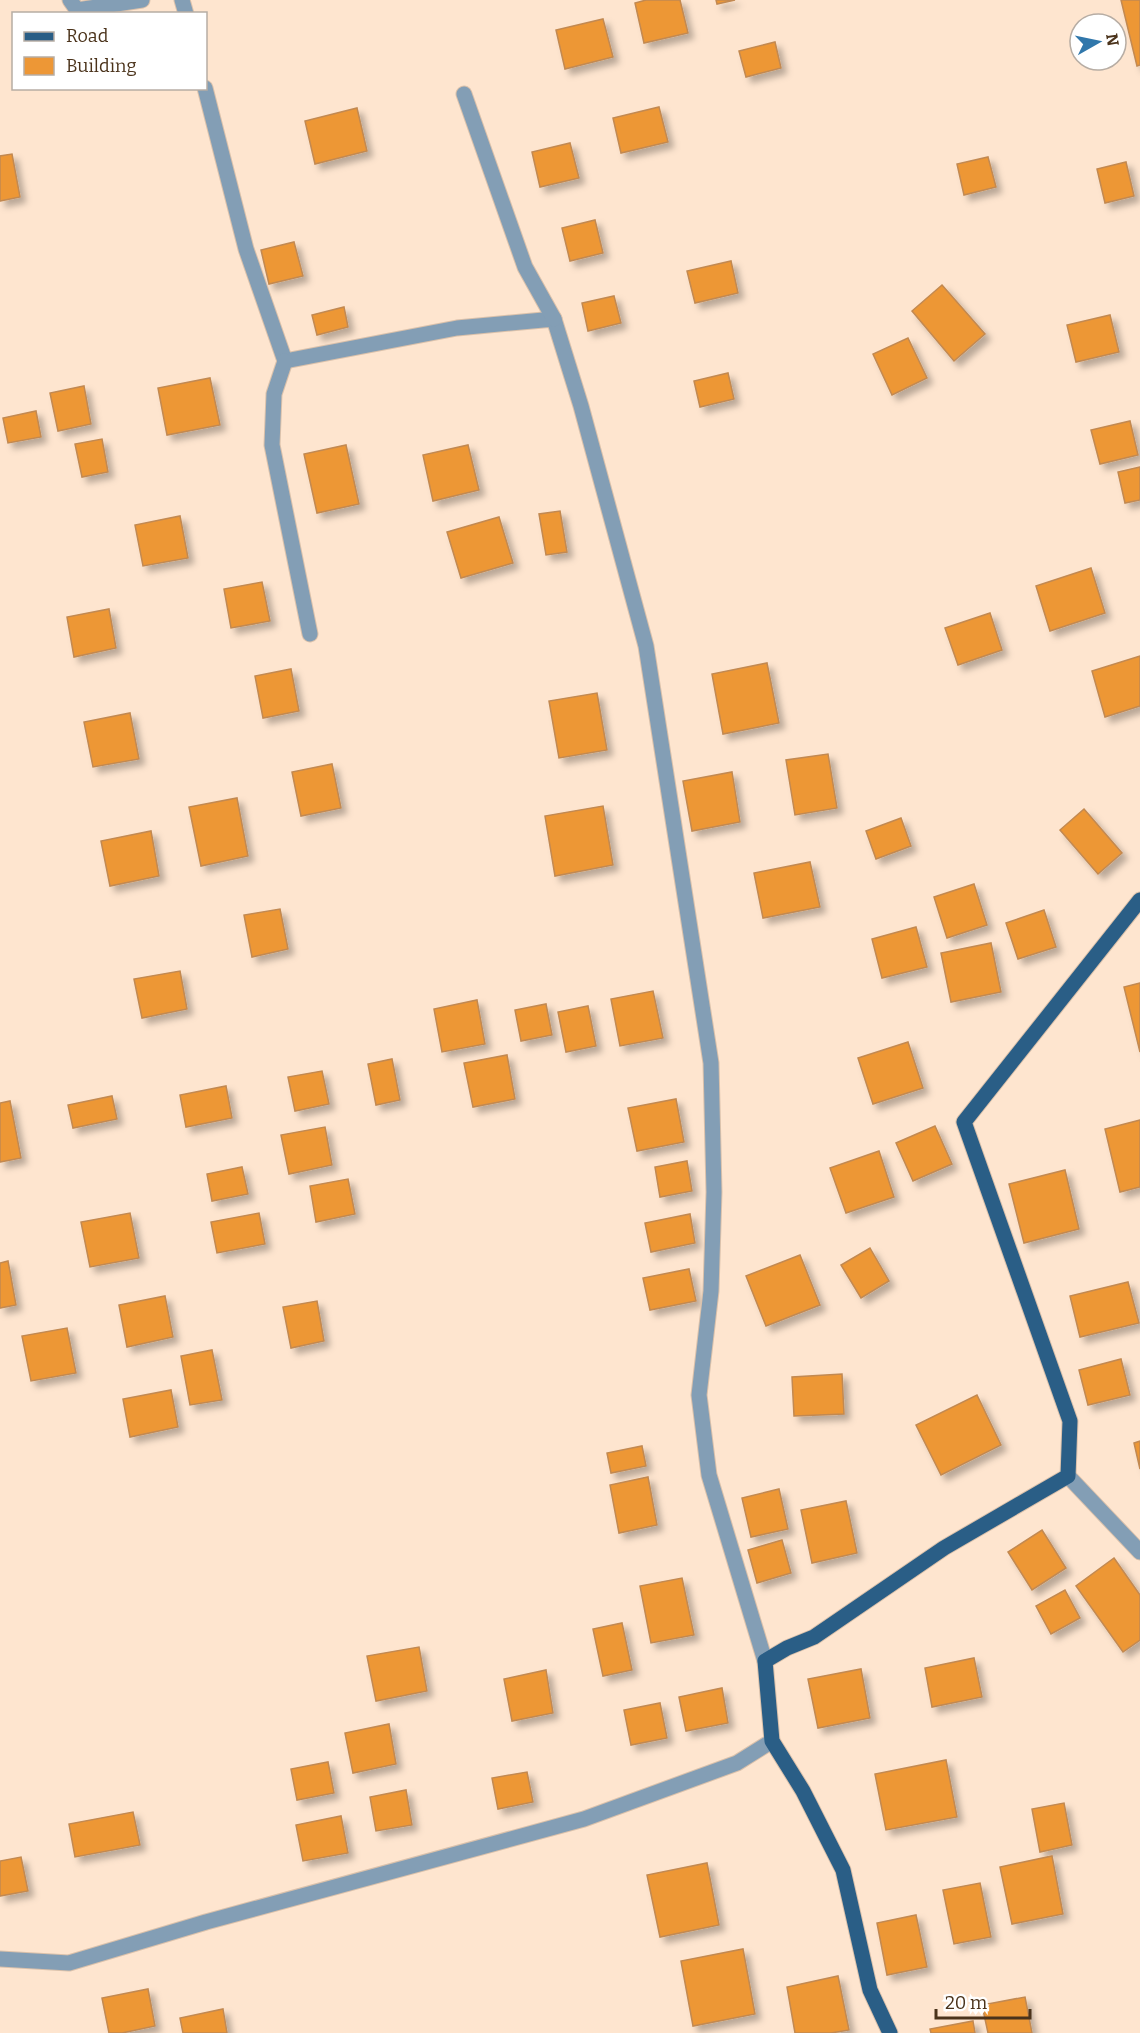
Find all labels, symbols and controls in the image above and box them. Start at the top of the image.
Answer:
legend [12,12,207,90]
north arrow [1068,12,1128,72]
text: Road [66,25,109,47]
text: N [1102,32,1123,47]
text: Building [66,55,137,77]
scale bar [936,1982,1030,2020]
text: 20 m [945,1992,987,2014]

